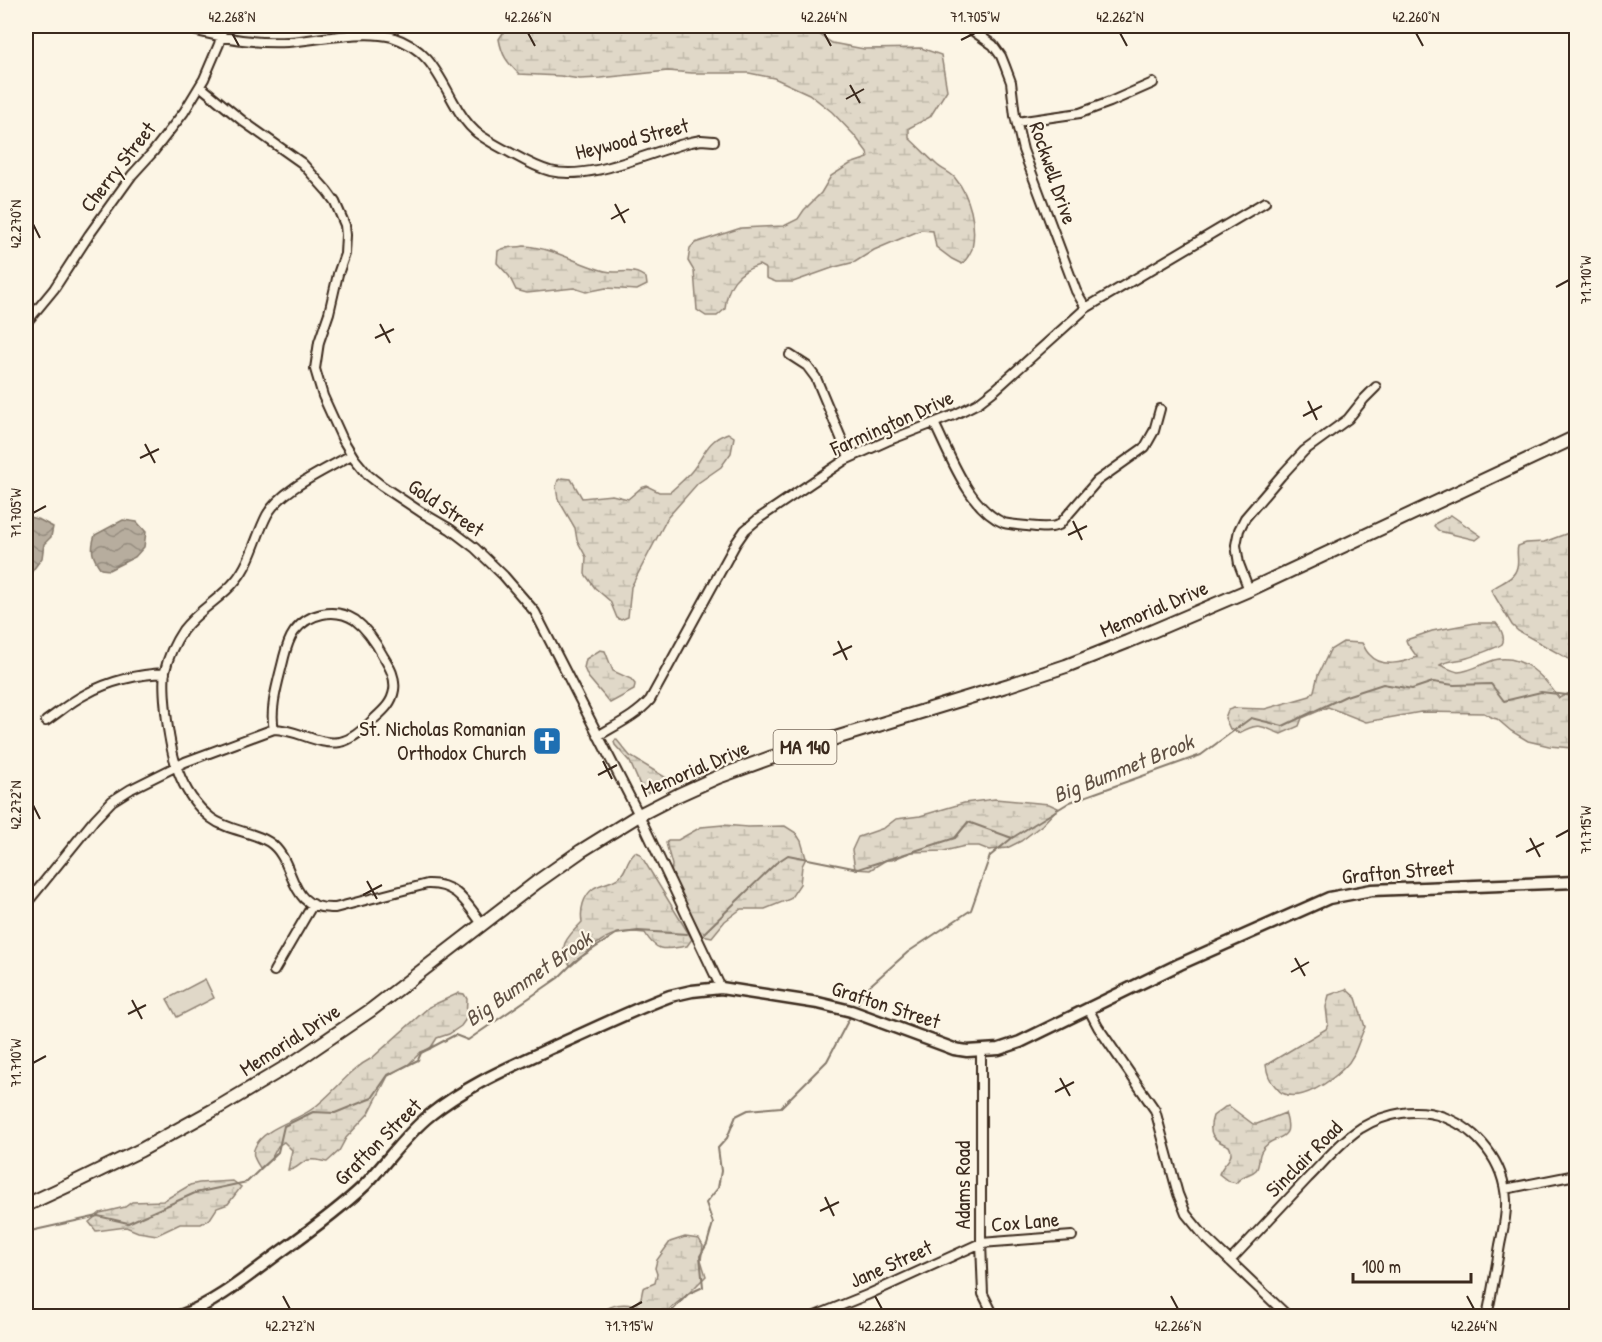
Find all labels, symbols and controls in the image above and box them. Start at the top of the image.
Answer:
text: 42.268°N [209,6,255,27]
text: 42.266°N [505,6,551,27]
text: 42.264°N [801,6,847,27]
text: 71.705°W [950,6,1000,27]
text: 42.262°N [1096,6,1144,27]
text: 42.260°N [1392,6,1440,27]
street label: Heywood Street [572,110,692,167]
street label: Cherry Street [73,115,163,218]
street label: Rockwell Drive [1022,118,1084,228]
text: 42.270°N [5,200,26,248]
text: 71.710°W [1575,255,1596,304]
street label: Farmington Drive [825,383,958,463]
street label: Gold Street [403,472,491,544]
text: 71.705°W [5,488,26,538]
street label: Memorial Drive [1095,573,1212,644]
place label: St. Nicholas Romanian Orthodox Church [359,714,526,767]
church icon: St. Nicholas Romanian Orthodox Church [531,725,563,757]
water label: Big Bummet Brook [1048,726,1199,810]
road number: MA 140 [774,730,836,764]
street label: Memorial Drive [636,733,753,804]
text: 42.272°N [5,781,26,829]
text: 71.715°W [1575,805,1596,854]
street label: Grafton Street [1340,852,1456,891]
water label: Big Bummet Brook [458,922,599,1033]
street label: Grafton Street [828,973,945,1036]
street label: Memorial Drive [234,996,346,1083]
text: 71.710°W [5,1038,26,1087]
street label: Grafton Street [327,1091,428,1192]
street label: Sinclair Road [1259,1114,1348,1203]
street label: Adams Road [948,1141,977,1229]
street label: Cox Lane [990,1204,1060,1239]
street label: Jane Street [845,1232,937,1295]
scale bar [1353,1246,1472,1284]
text: 100 m [1362,1254,1401,1279]
text: 42.272°N [266,1315,314,1336]
text: 71.715°W [605,1315,654,1336]
text: 42.268°N [859,1315,905,1336]
text: 42.266°N [1155,1315,1201,1336]
text: 42.264°N [1451,1315,1497,1336]

